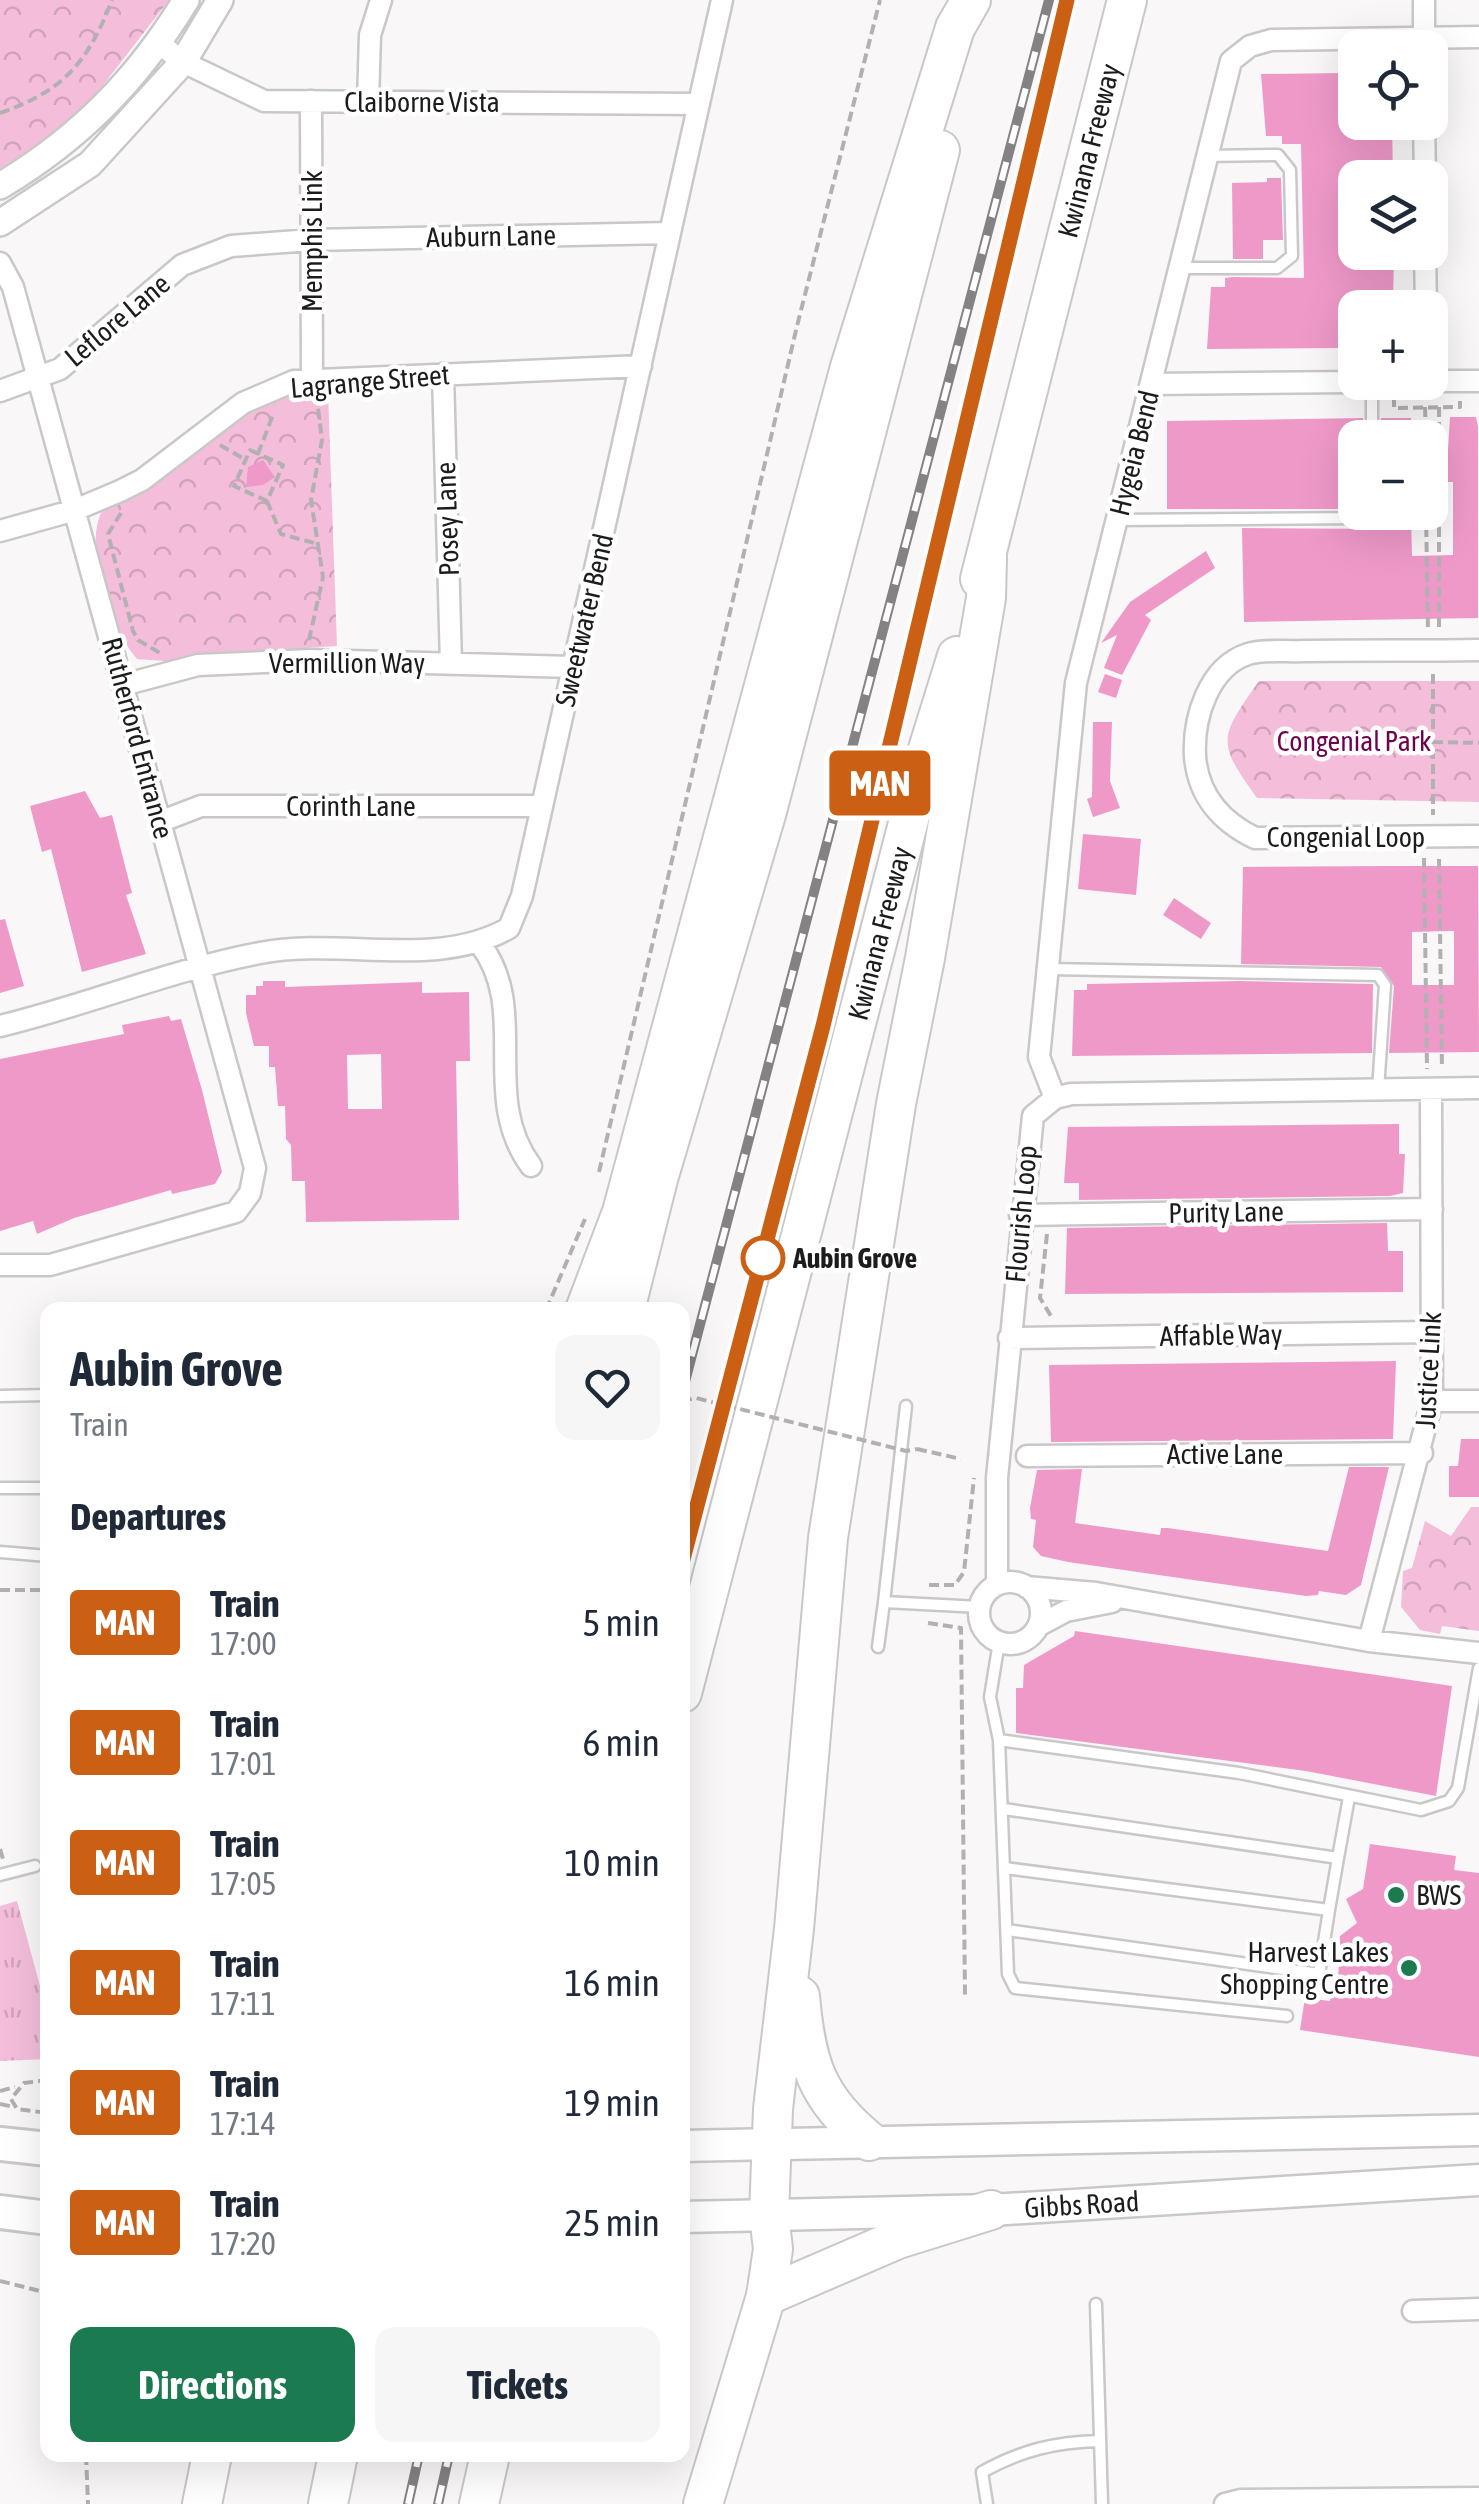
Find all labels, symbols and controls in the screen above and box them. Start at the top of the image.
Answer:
map controls [1338,30,1448,530]
button: locate [1338,30,1448,140]
street label: Kwinana Freeway [1051,60,1126,241]
street label: Claiborne Vista [344,86,500,118]
button: layers [1338,160,1448,270]
street label: Memphis Link [296,170,328,312]
street label: Auburn Lane [426,219,556,253]
street label: Leflore Lane [58,267,176,373]
button: + [1338,290,1448,400]
street label: Lagrange Street [289,358,451,404]
street label: Hygeia Bend [1103,387,1165,519]
button: − [1338,420,1448,530]
street label: Posey Lane [429,461,465,577]
street label: Sweetwater Bend [549,531,619,709]
street label: Rutherford Entrance [96,634,180,842]
street label: Vermillion Way [269,647,425,679]
park label: Congenial Park [1277,725,1431,757]
line badge: MAN [822,750,938,816]
text: MAN [849,763,911,803]
street label: Corinth Lane [286,790,416,822]
street label: Congenial Loop [1267,821,1425,853]
street label: Kwinana Freeway [842,843,917,1024]
street label: Flourish Loop [999,1144,1043,1284]
street label: Purity Lane [1168,1195,1284,1229]
marker: Aubin Grove [742,1237,784,1279]
place label: Aubin Grove [792,1242,917,1274]
street label: Justice Link [1409,1311,1447,1429]
street label: Affable Way [1159,1318,1283,1352]
button: heart [555,1335,660,1440]
text: Aubin Grove [70,1341,283,1396]
text: Train [70,1406,129,1443]
street label: Active Lane [1167,1438,1283,1470]
text: Departures [70,1495,226,1538]
text: Train [210,1582,280,1625]
text: 5 min [582,1601,660,1644]
text: MAN [94,1602,156,1642]
text: 17:00 [210,1625,277,1662]
text: Train [210,1702,280,1745]
text: 6 min [582,1721,660,1764]
text: MAN [94,1722,156,1762]
text: 17:01 [210,1745,277,1782]
text: Train [210,1822,280,1865]
text: 10 min [565,1841,660,1884]
text: MAN [94,1842,156,1882]
text: 17:05 [210,1865,277,1902]
place label: BWS [1416,1879,1462,1911]
marker: BWS [1385,1884,1407,1906]
place label: Harvest Lakes Shopping Centre [1220,1936,1389,2000]
text: Train [210,1942,280,1985]
marker: Harvest Lakes Shopping Centre [1398,1957,1420,1979]
text: 16 min [565,1961,660,2004]
text: MAN [94,1962,156,2002]
text: 17:11 [210,1985,276,2022]
text: Train [210,2062,280,2105]
text: 19 min [565,2081,660,2124]
text: MAN [94,2082,156,2122]
text: 17:14 [210,2105,276,2142]
text: Train [210,2182,280,2225]
street label: Gibbs Road [1023,2185,1140,2224]
text: 25 min [565,2201,660,2244]
text: MAN [94,2202,156,2242]
text: 17:20 [210,2225,276,2262]
button: Directions [70,2327,355,2442]
button: Tickets [375,2327,660,2442]

